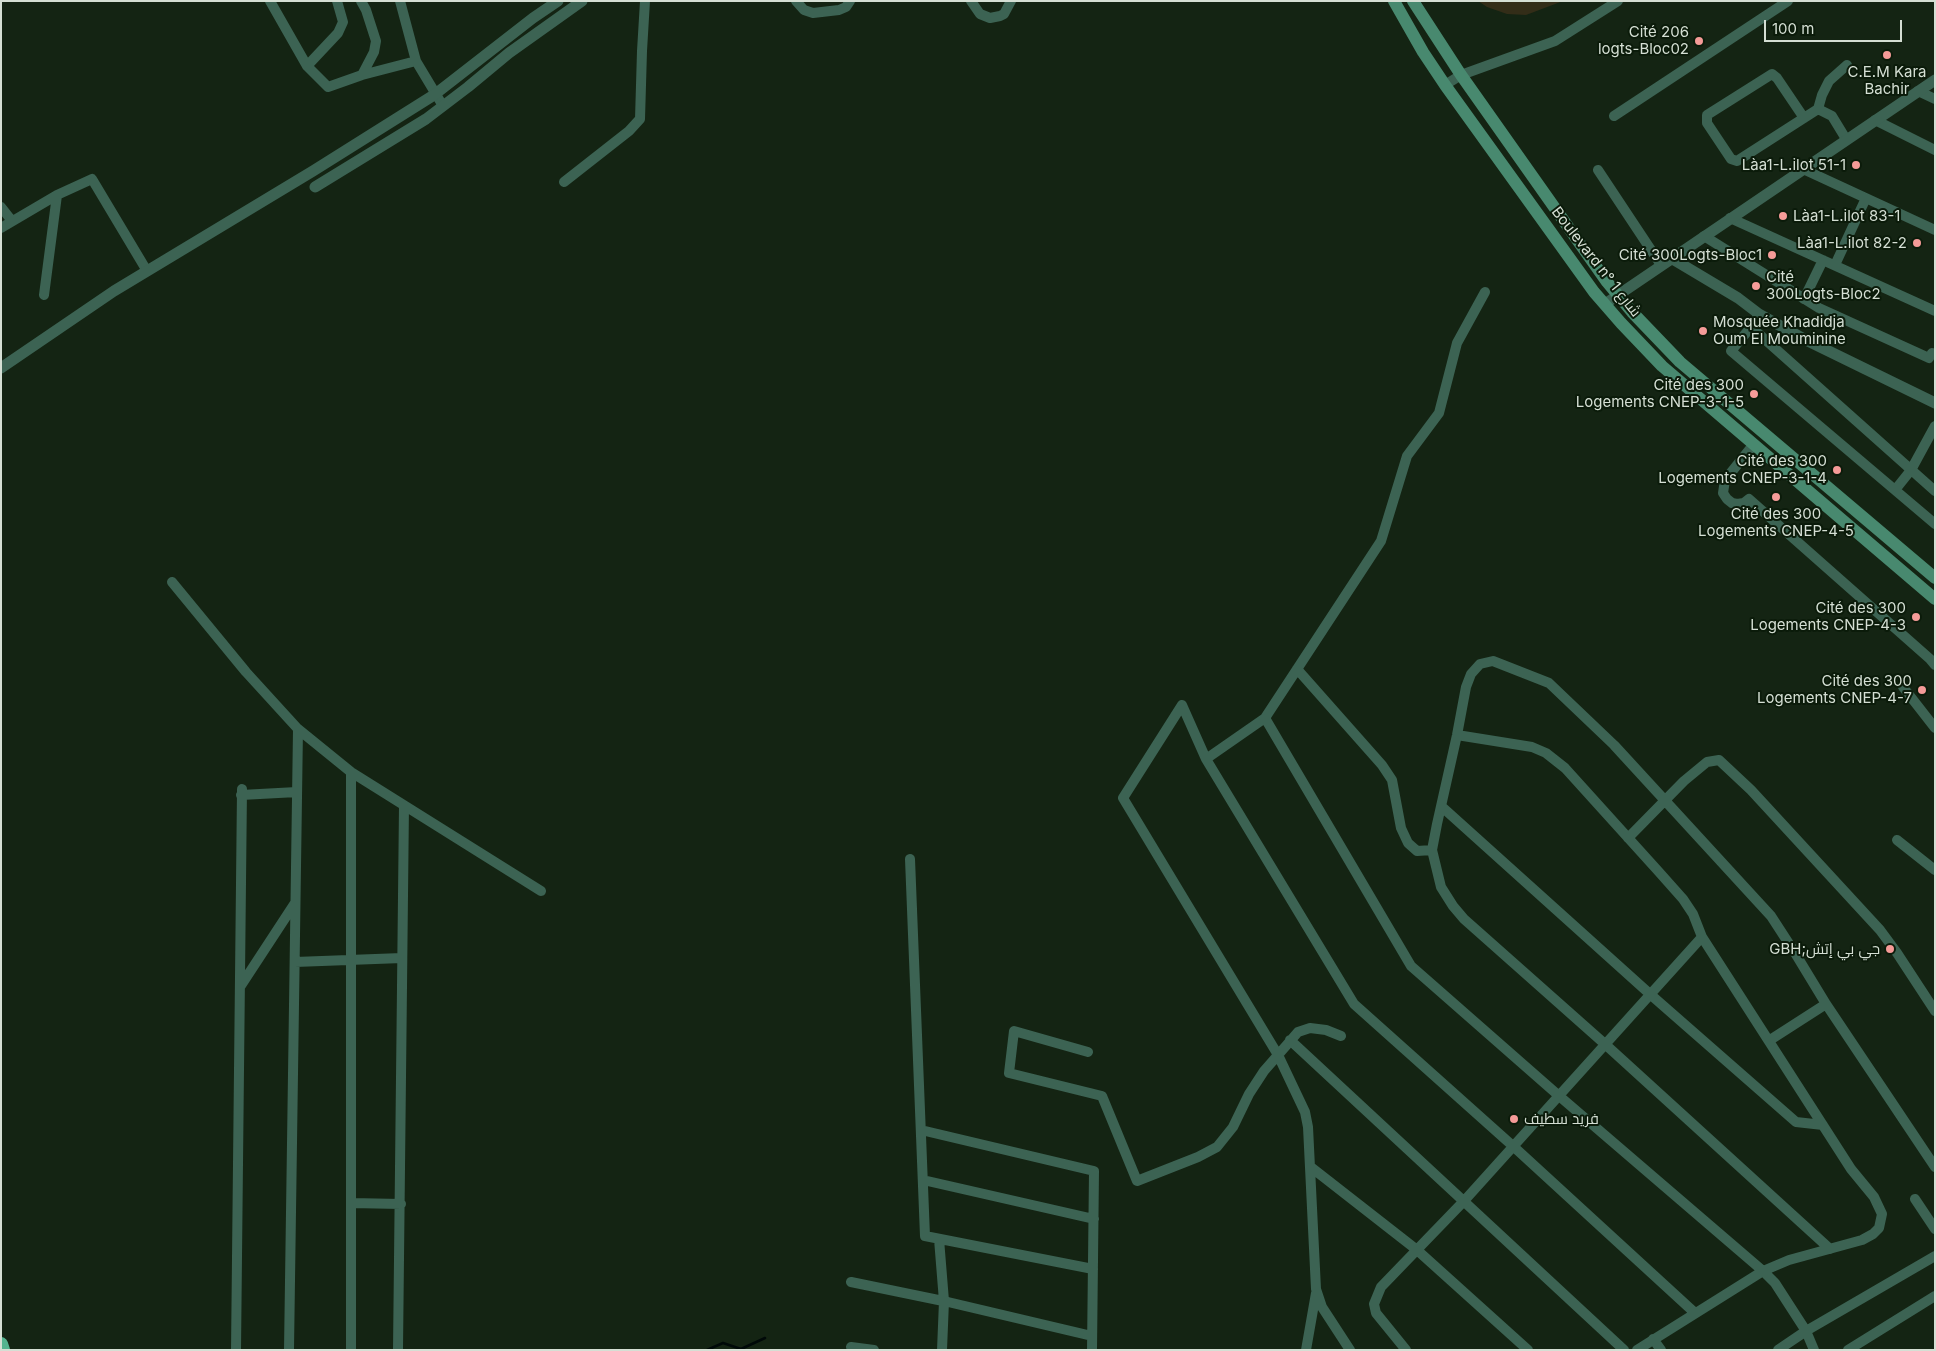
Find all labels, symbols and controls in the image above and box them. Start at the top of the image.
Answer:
scale bar [1766,10,1904,42]
text: 100 m [1772,19,1814,38]
place label: Cité 206 logts-Bloc02 [1598,23,1689,58]
marker: Cité 206 logts-Bloc02 [1693,35,1705,47]
marker: C.E.M Kara Bachir [1881,49,1893,61]
place label: C.E.M Kara Bachir [1848,63,1926,98]
place label: Làa1-L.ilot 51-1 [1742,156,1846,174]
marker: Làa1-L.ilot 51-1 [1850,159,1862,171]
street label: Boulevard n° شارع 1 [1547,203,1645,321]
place label: Làa1-L.ilot 83-1 [1793,207,1900,225]
marker: Làa1-L.ilot 83-1 [1777,210,1789,222]
place label: Làa1-L.ilot 82-2 [1797,234,1907,252]
marker: Làa1-L.ilot 82-2 [1911,237,1923,249]
place label: Cité 300Logts-Bloc1 [1619,246,1762,264]
marker: Cité 300Logts-Bloc1 [1766,249,1778,261]
place label: Cité 300Logts-Bloc2 [1766,268,1881,303]
marker: Cité 300Logts-Bloc2 [1750,280,1762,292]
place label: Mosquée Khadidja Oum El Mouminine [1713,313,1846,348]
marker: Mosquée Khadidja Oum El Mouminine [1697,325,1709,337]
place label: Cité des 300 Logements CNEP-3-1-5 [1576,376,1744,411]
marker: Cité des 300 Logements CNEP-3-1-5 [1748,388,1760,400]
place label: Cité des 300 Logements CNEP-3-1-4 [1658,452,1827,487]
marker: Cité des 300 Logements CNEP-3-1-4 [1831,464,1843,476]
marker: Cité des 300 Logements CNEP-4-5 [1770,491,1782,503]
place label: Cité des 300 Logements CNEP-4-5 [1698,505,1854,540]
place label: Cité des 300 Logements CNEP-4-3 [1750,599,1906,634]
marker: Cité des 300 Logements CNEP-4-3 [1910,611,1922,623]
place label: Cité des 300 Logements CNEP-4-7 [1757,672,1912,707]
marker: Cité des 300 Logements CNEP-4-7 [1916,684,1928,696]
place label: GBH;جي بي إتش [1769,940,1880,958]
marker: GBH;جي بي إتش [1884,943,1896,955]
place label: فريد سطيف [1524,1110,1599,1128]
marker: فريد سطيف [1508,1113,1520,1125]

